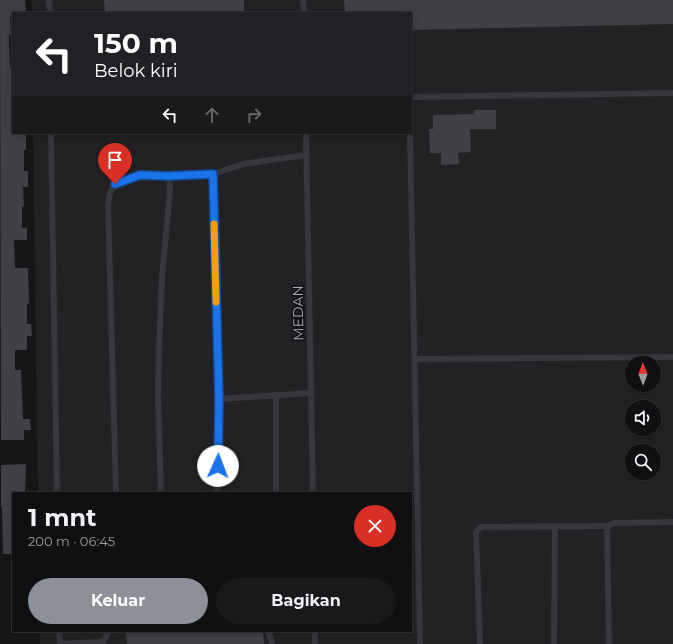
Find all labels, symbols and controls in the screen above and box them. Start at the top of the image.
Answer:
text: 150 m [94,26,178,60]
icon: left [28,28,80,80]
text: Belok kiri [94,60,178,82]
icon: left [159,104,181,126]
icon: ahead [201,104,223,126]
icon: right [243,104,265,126]
pin [98,143,132,184]
icon: arrive [104,149,126,171]
street label: MEDAN [289,285,307,341]
north arrow [625,356,661,392]
map controls [625,356,661,480]
button: sound [625,400,661,436]
button: search [625,444,661,480]
position arrow [197,445,239,487]
text: 1 mnt [28,503,96,532]
button: close [354,505,396,547]
text: 200 m · 06:45 [28,533,115,549]
button: Keluar [28,578,208,624]
button: Bagikan [216,578,396,624]

